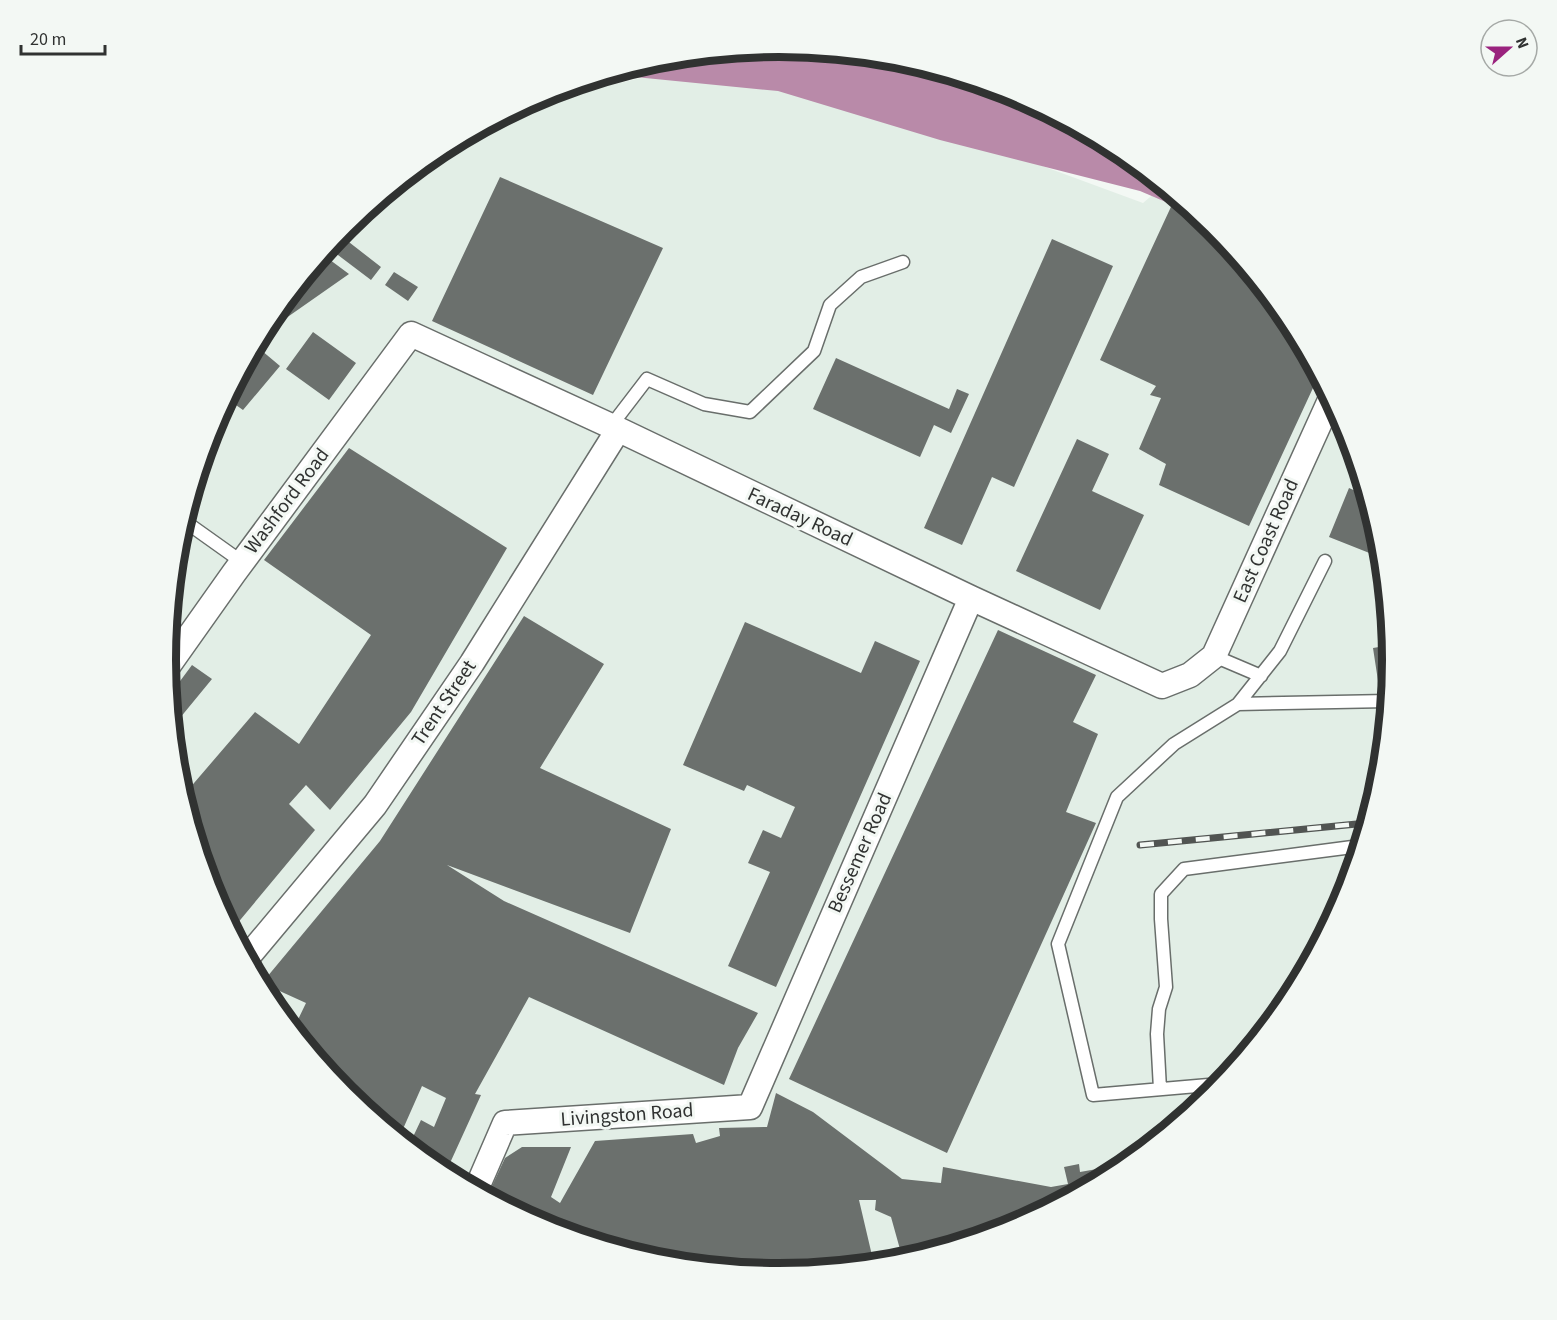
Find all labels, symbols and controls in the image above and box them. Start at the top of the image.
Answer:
scale bar [21,18,105,56]
north arrow [1479,18,1539,78]
text: 20 m [30,27,66,52]
text: N [1510,34,1534,52]
street label: Washford Road [238,442,336,560]
street label: East Coast Road [1226,475,1306,607]
street label: Faraday Road [743,480,857,554]
street label: Trent Street [405,654,483,752]
street label: Bessemer Road [821,789,899,917]
street label: Livingston Road [560,1096,694,1134]

